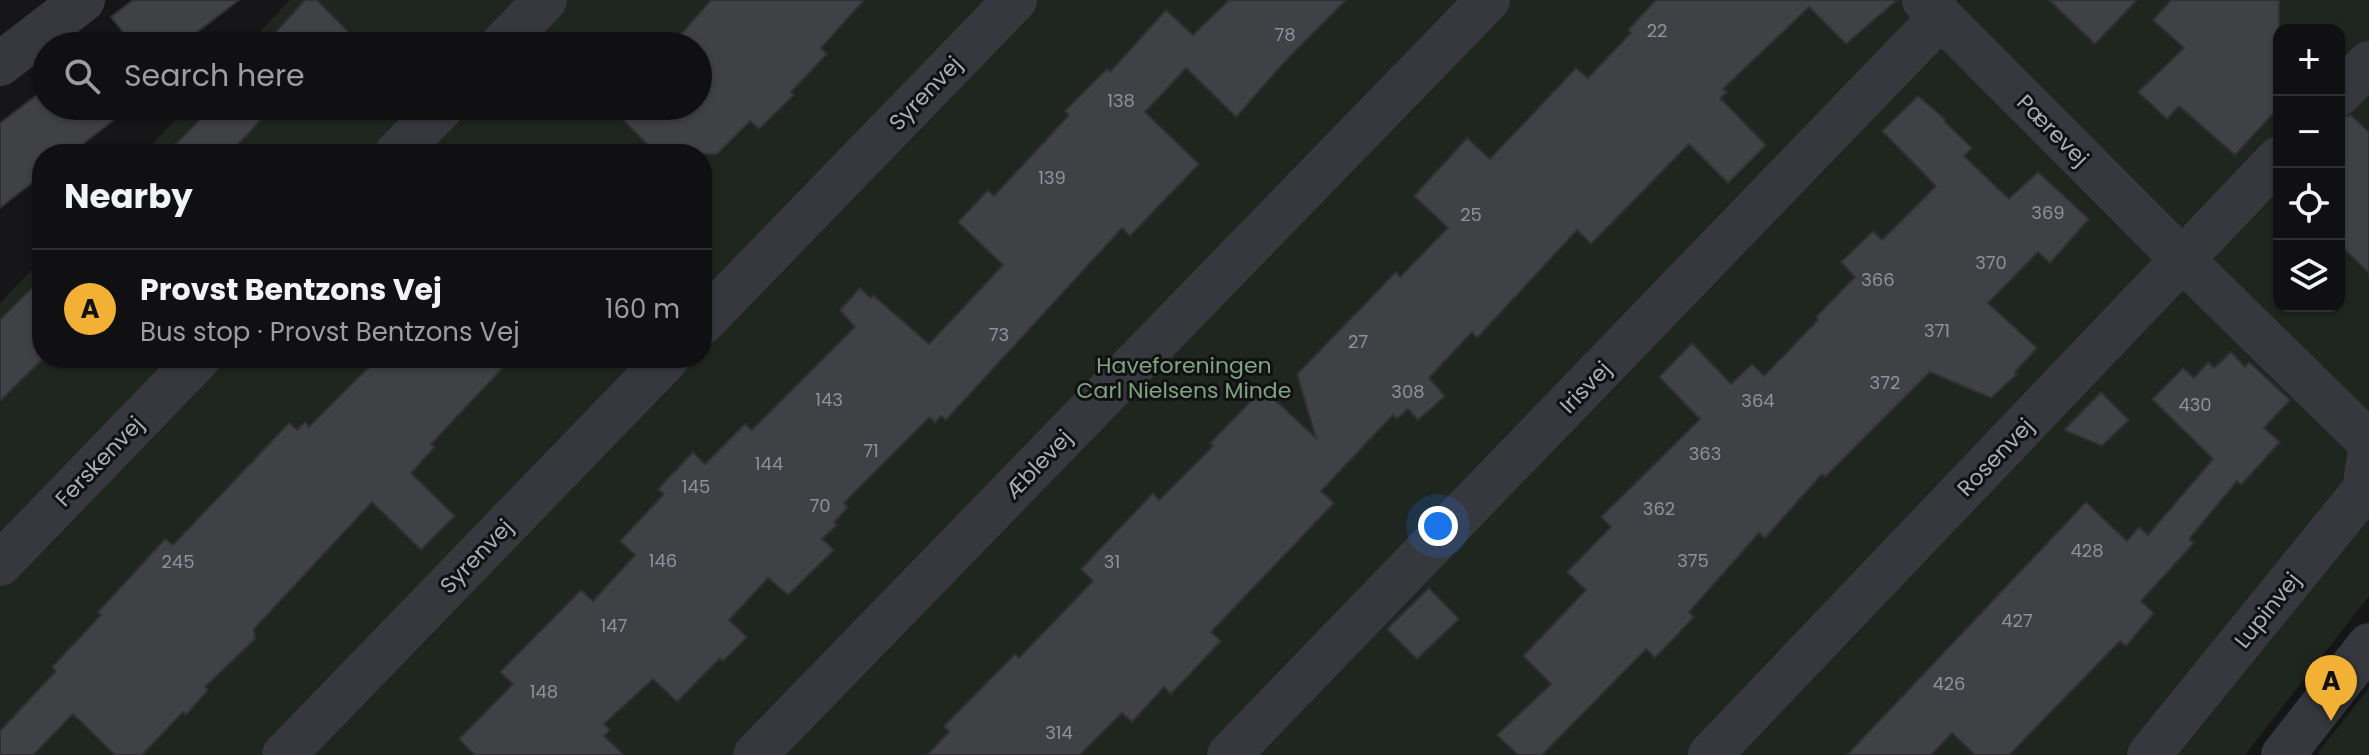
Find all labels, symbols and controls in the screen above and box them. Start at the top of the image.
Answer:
house number: 22 [1647,18,1667,43]
house number: 78 [1274,22,1296,47]
map controls [2273,24,2345,312]
button: + [2273,24,2345,96]
search box [32,32,712,120]
street label: Syrenvej [882,49,969,137]
icon: search [60,54,104,98]
text: Search here [124,54,305,97]
house number: 138 [1107,88,1135,113]
street label: Pærevej [2010,88,2095,173]
button: − [2273,96,2345,168]
house number: 139 [1038,165,1066,190]
button: locate [2273,168,2345,240]
text: Nearby [64,172,193,220]
house number: 369 [2031,200,2065,225]
house number: 25 [1460,202,1482,227]
button: layers [2273,240,2345,312]
house number: 370 [1975,250,2007,275]
house number: 366 [1861,267,1895,292]
text: Provst Bentzons Vej [140,268,442,311]
text: A [80,291,100,327]
text: 160 m [605,291,680,327]
text: Bus stop · Provst Bentzons Vej [140,314,520,350]
house number: 371 [1924,318,1950,343]
house number: 73 [989,322,1009,347]
house number: 27 [1348,329,1368,354]
park label: Haveforeningen Carl Nielsens Minde [1077,350,1291,406]
street label: Irisvej [1553,354,1618,420]
house number: 372 [1870,370,1900,395]
house number: 308 [1391,379,1425,404]
house number: 143 [815,387,843,412]
house number: 364 [1741,388,1775,413]
house number: 430 [2178,392,2212,417]
street label: Ferskenvej [48,409,150,513]
street label: Rosenvej [1950,411,2041,503]
street label: Æblevej [998,423,1079,506]
house number: 71 [863,438,879,463]
house number: 363 [1689,441,1721,466]
house number: 144 [755,451,783,476]
house number: 145 [682,474,710,499]
house number: 70 [809,493,831,518]
house number: 362 [1643,496,1675,521]
your location [1418,506,1458,546]
street label: Syrenvej [433,512,520,600]
house number: 428 [2070,538,2104,563]
house number: 146 [649,548,677,573]
house number: 375 [1677,548,1709,573]
house number: 245 [162,549,194,574]
house number: 31 [1104,549,1120,574]
street label: Lupinvej [2227,566,2308,655]
house number: 427 [2001,608,2033,633]
house number: 147 [601,613,628,638]
pin: A [2305,655,2357,721]
house number: 426 [1932,671,1966,696]
house number: 148 [530,679,558,704]
house number: 314 [1045,720,1073,745]

